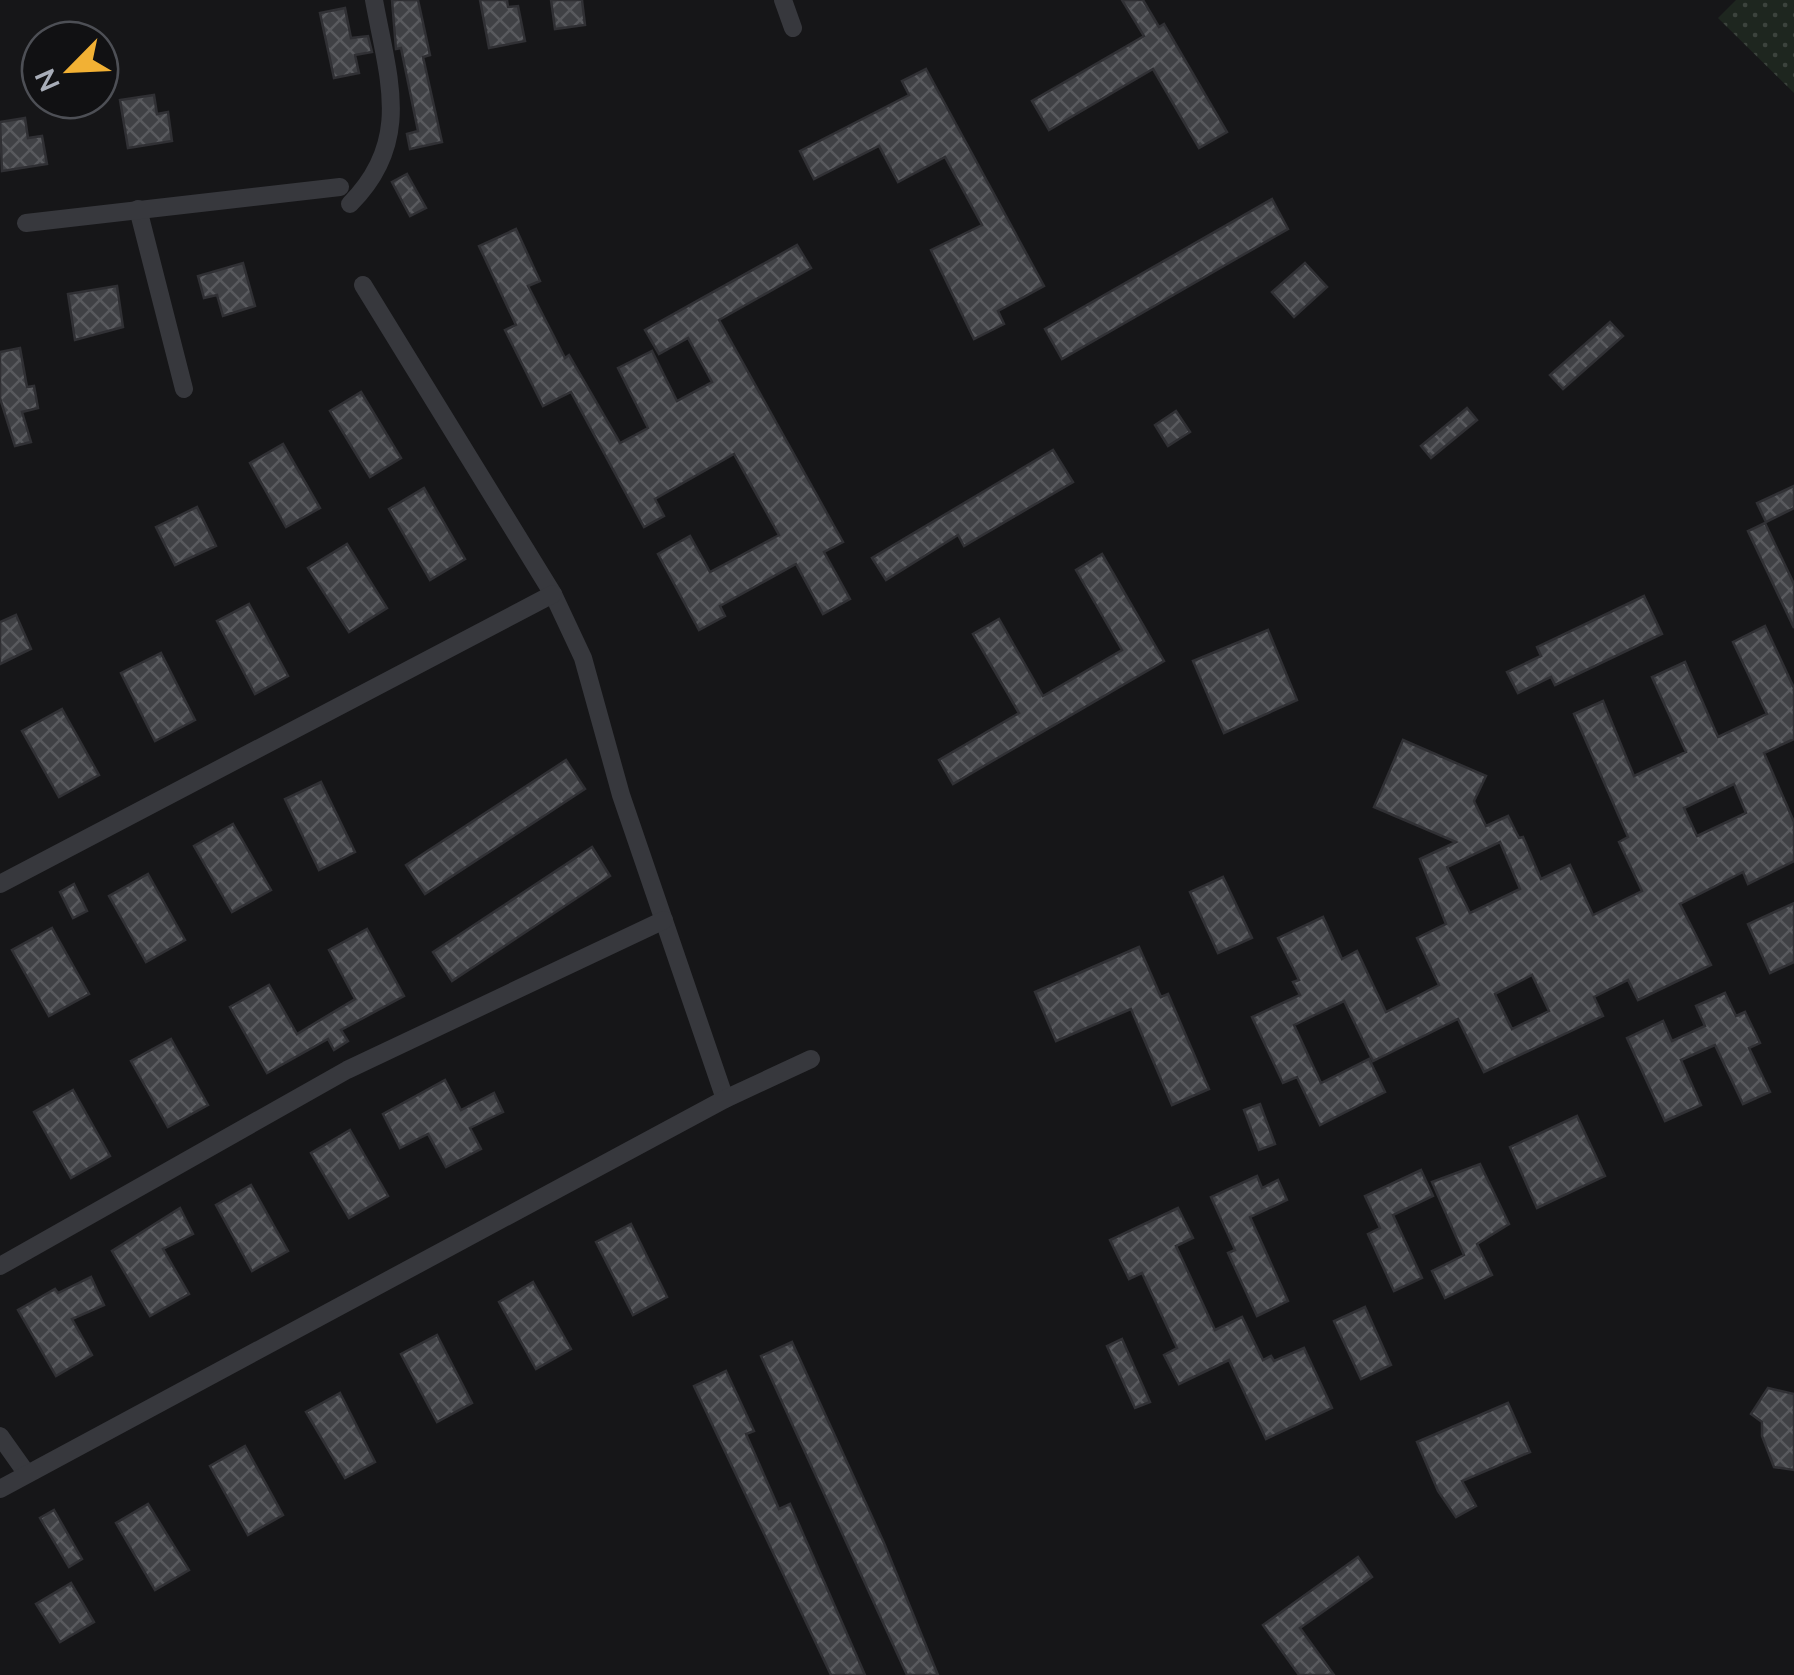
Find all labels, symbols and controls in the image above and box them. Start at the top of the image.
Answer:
north arrow [20,20,120,120]
text: N [26,62,70,97]

